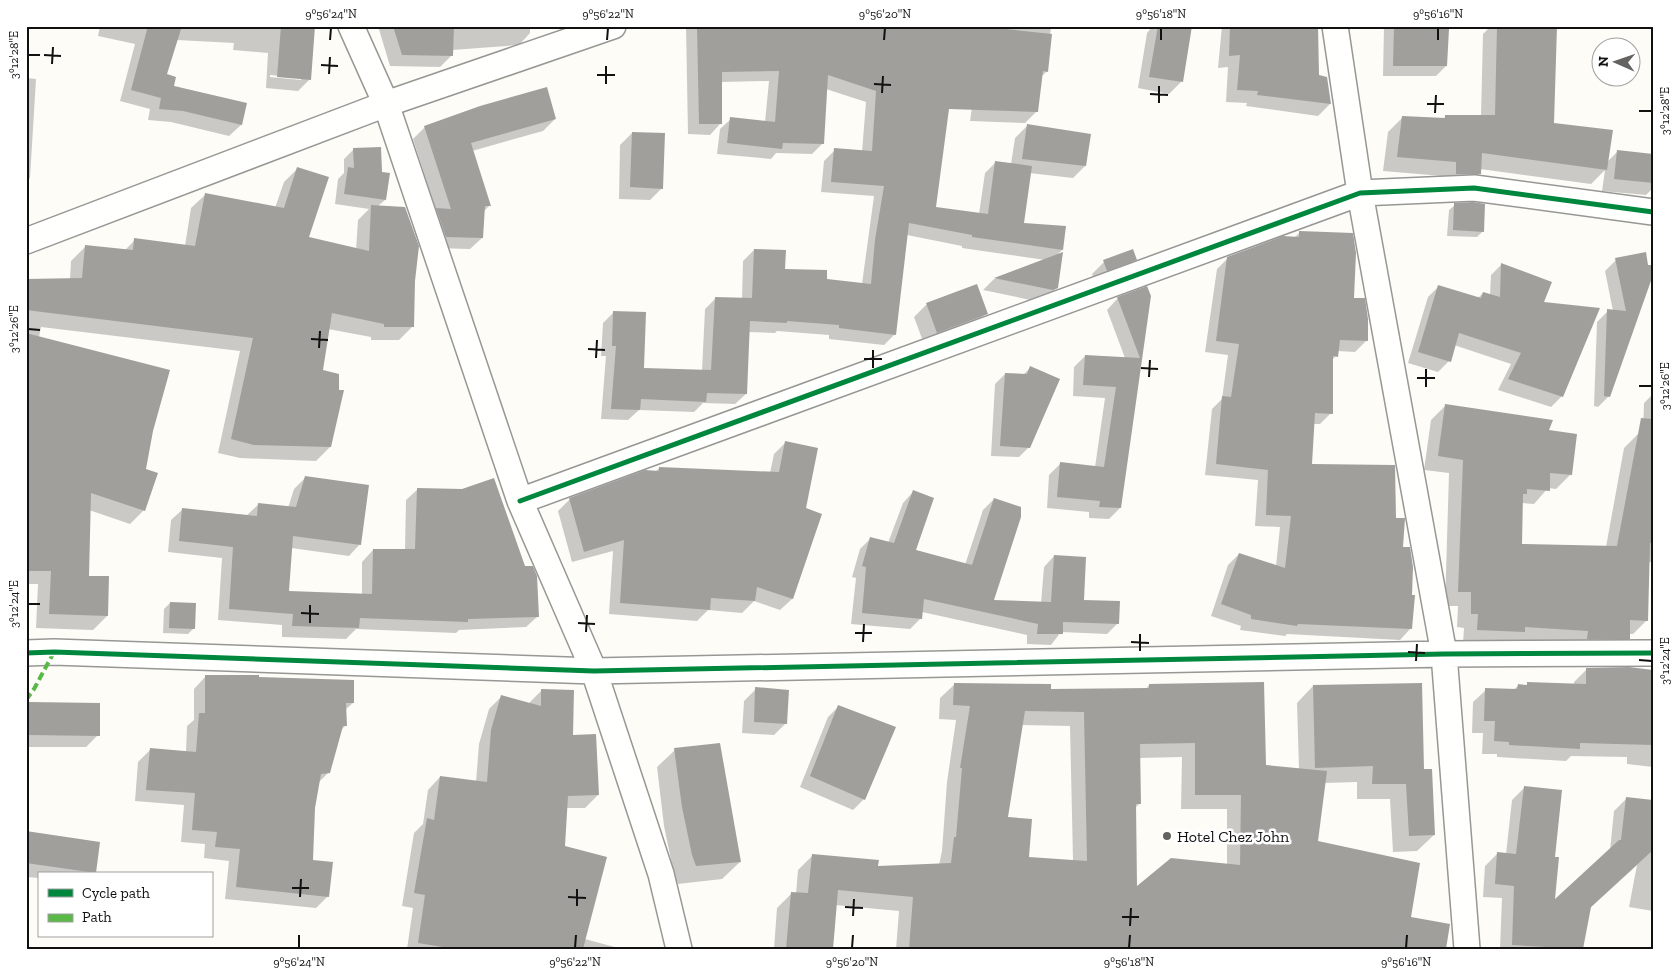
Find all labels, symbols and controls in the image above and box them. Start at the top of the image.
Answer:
text: 9°56'24"N [305,7,357,21]
text: 9°56'22"N [582,7,634,21]
text: 9°56'20"N [859,7,911,21]
text: 9°56'18"N [1136,7,1186,21]
text: 9°56'16"N [1413,7,1463,21]
text: 3°12'28"E [7,31,21,79]
north arrow [1592,38,1642,88]
text: N [1595,56,1612,67]
text: 3°12'28"E [1658,87,1672,135]
text: 3°12'26"E [7,305,21,353]
text: 3°12'26"E [1658,362,1672,410]
text: 3°12'24"E [7,580,21,628]
text: 3°12'24"E [1658,637,1672,685]
place label: Hotel Chez John [1177,827,1290,846]
marker: Hotel Chez John [1161,830,1173,842]
legend [38,872,212,938]
text: Cycle path [82,884,151,902]
text: Path [82,908,112,926]
text: 9°56'24"N [273,955,325,969]
text: 9°56'22"N [549,955,601,969]
text: 9°56'20"N [826,955,878,969]
text: 9°56'18"N [1104,955,1154,969]
text: 9°56'16"N [1381,955,1431,969]

